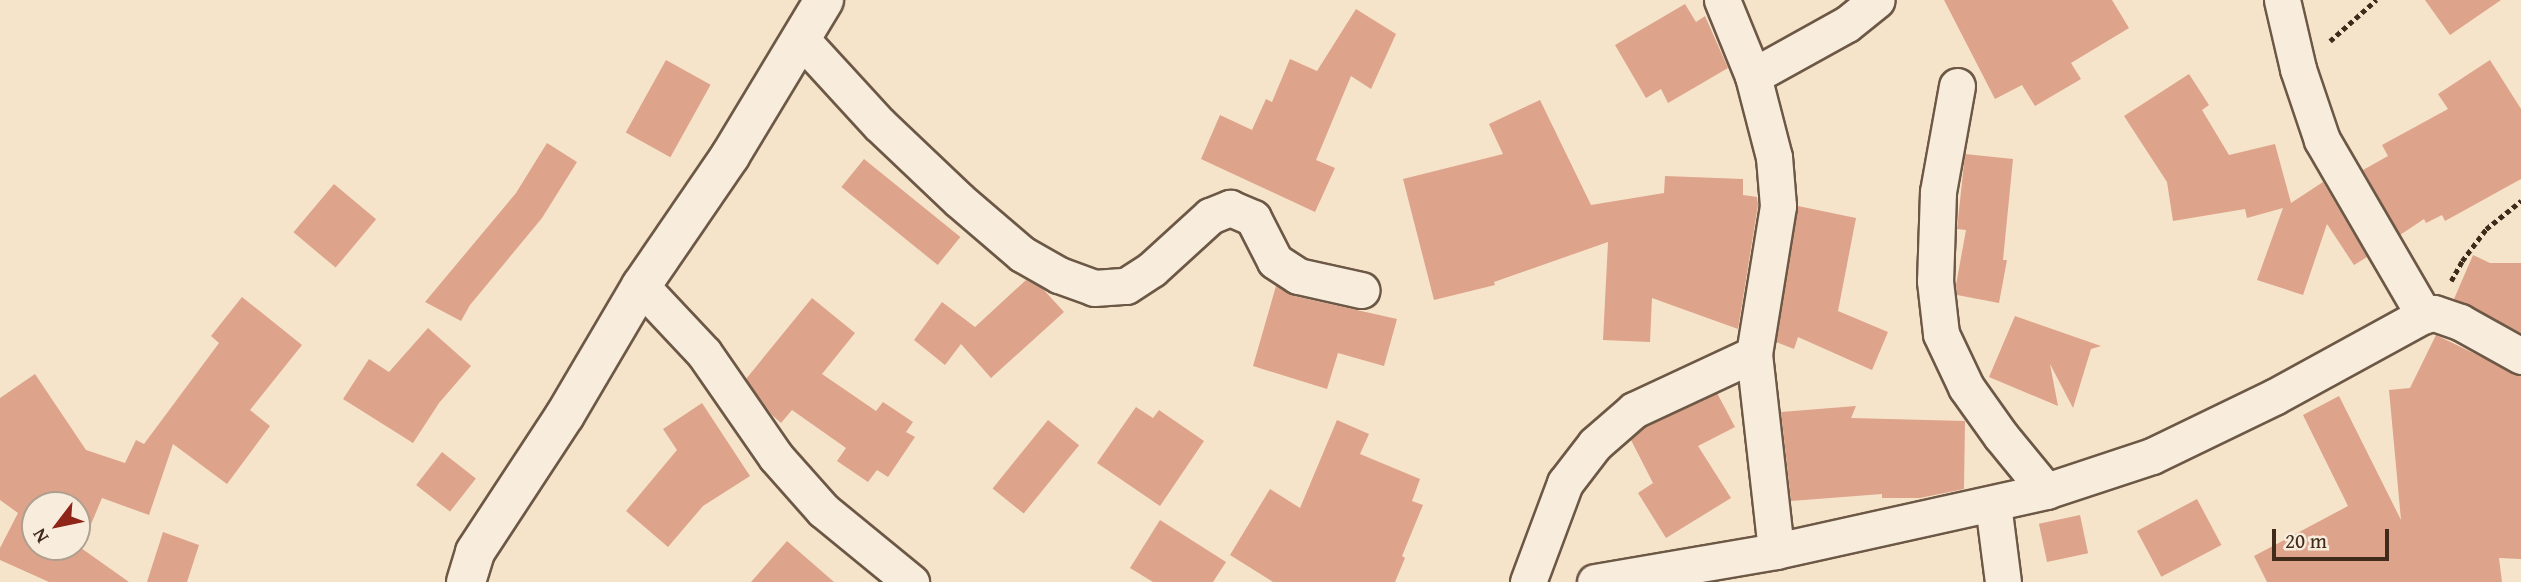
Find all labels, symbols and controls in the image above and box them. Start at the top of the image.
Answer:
north arrow [21,491,91,561]
scale bar [2276,516,2393,560]
text: N [25,523,55,549]
text: 20 m [2285,525,2327,556]

